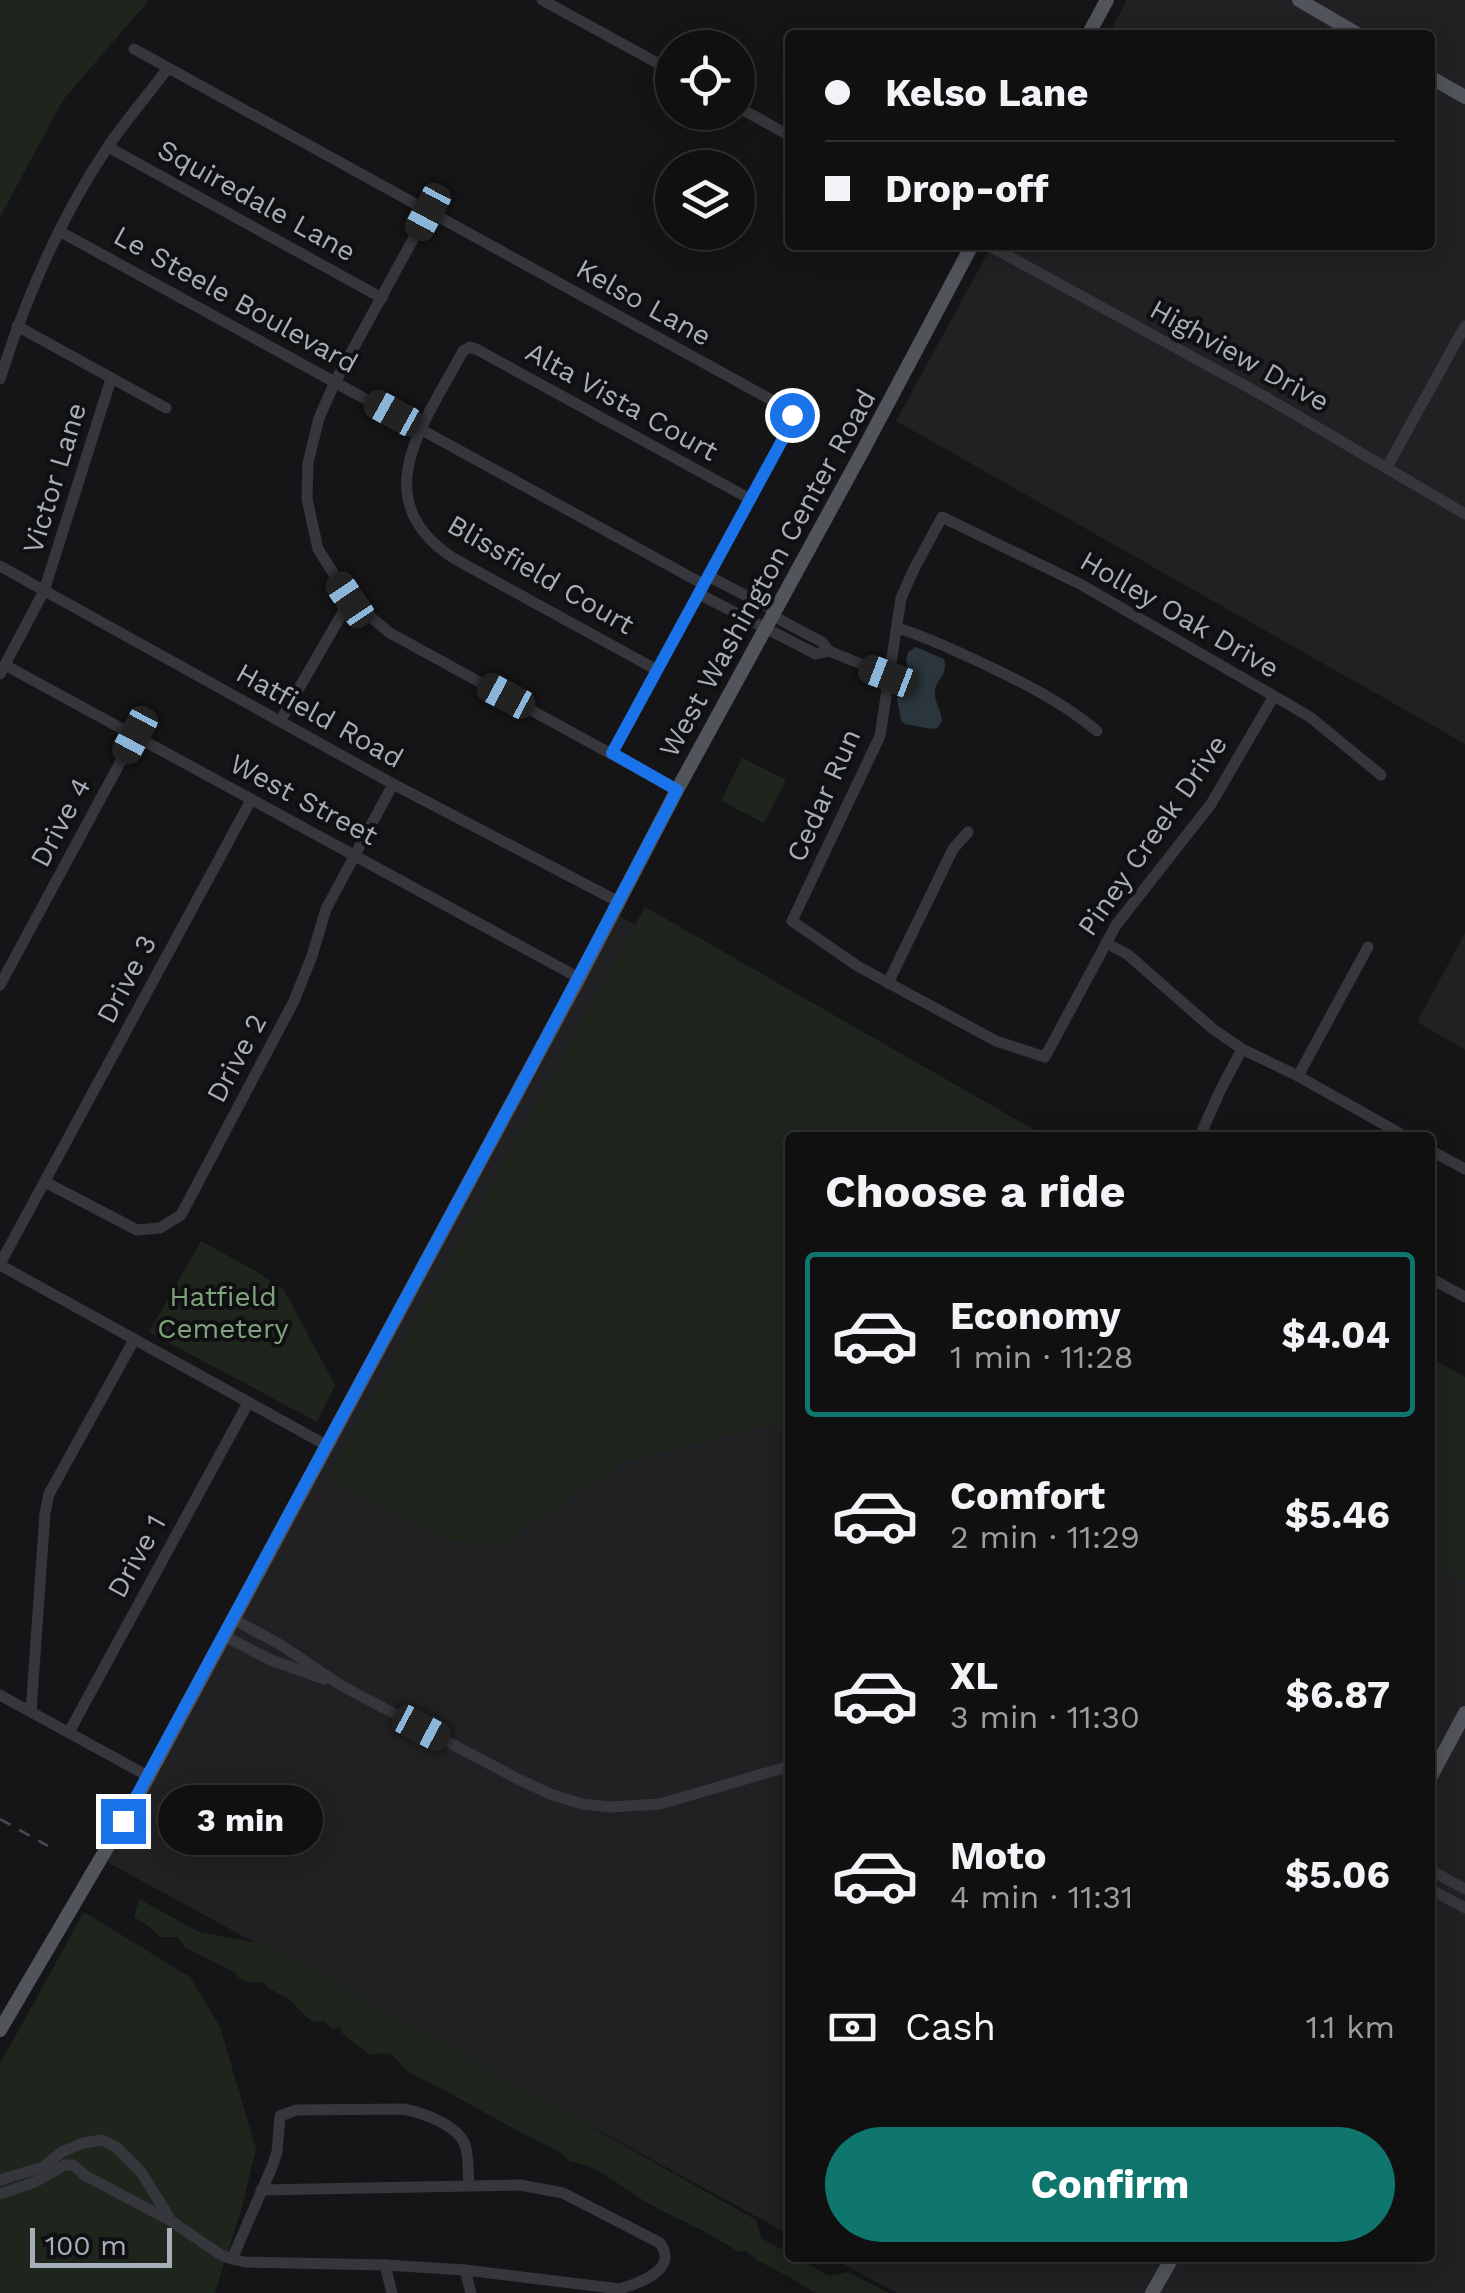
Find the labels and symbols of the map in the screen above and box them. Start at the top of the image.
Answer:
street label: Squiredale Lane [152,132,361,268]
car [401,178,455,246]
street label: Le Steele Boulevard [108,219,363,380]
street label: Kelso Lane [571,252,717,353]
street label: Highview Drive [1144,293,1335,418]
street label: Alta Vista Court [520,335,724,468]
street label: West Washington Center Road [652,384,883,763]
car [359,385,427,441]
route start [770,393,815,438]
street label: Victor Lane [16,399,93,558]
street label: Blissfield Court [442,508,640,641]
street label: Holley Oak Drive [1074,544,1285,685]
car [321,567,379,633]
car [855,651,921,701]
street label: Hatfield Road [231,656,409,775]
car [472,669,540,723]
car [108,701,162,769]
street label: Cedar Run [779,724,867,867]
street label: Piney Creek Drive [1071,729,1234,942]
street label: West Street [224,747,383,852]
street label: Drive 4 [23,772,98,872]
street label: Drive 3 [89,929,163,1029]
street label: Drive 2 [199,1008,273,1108]
park label: Hatfield Cemetery [157,1280,289,1345]
street label: Drive 1 [100,1509,173,1603]
car [387,1701,455,1755]
callout: 3 min [158,1786,323,1856]
route end [101,1799,146,1844]
scale bar [30,2223,172,2268]

